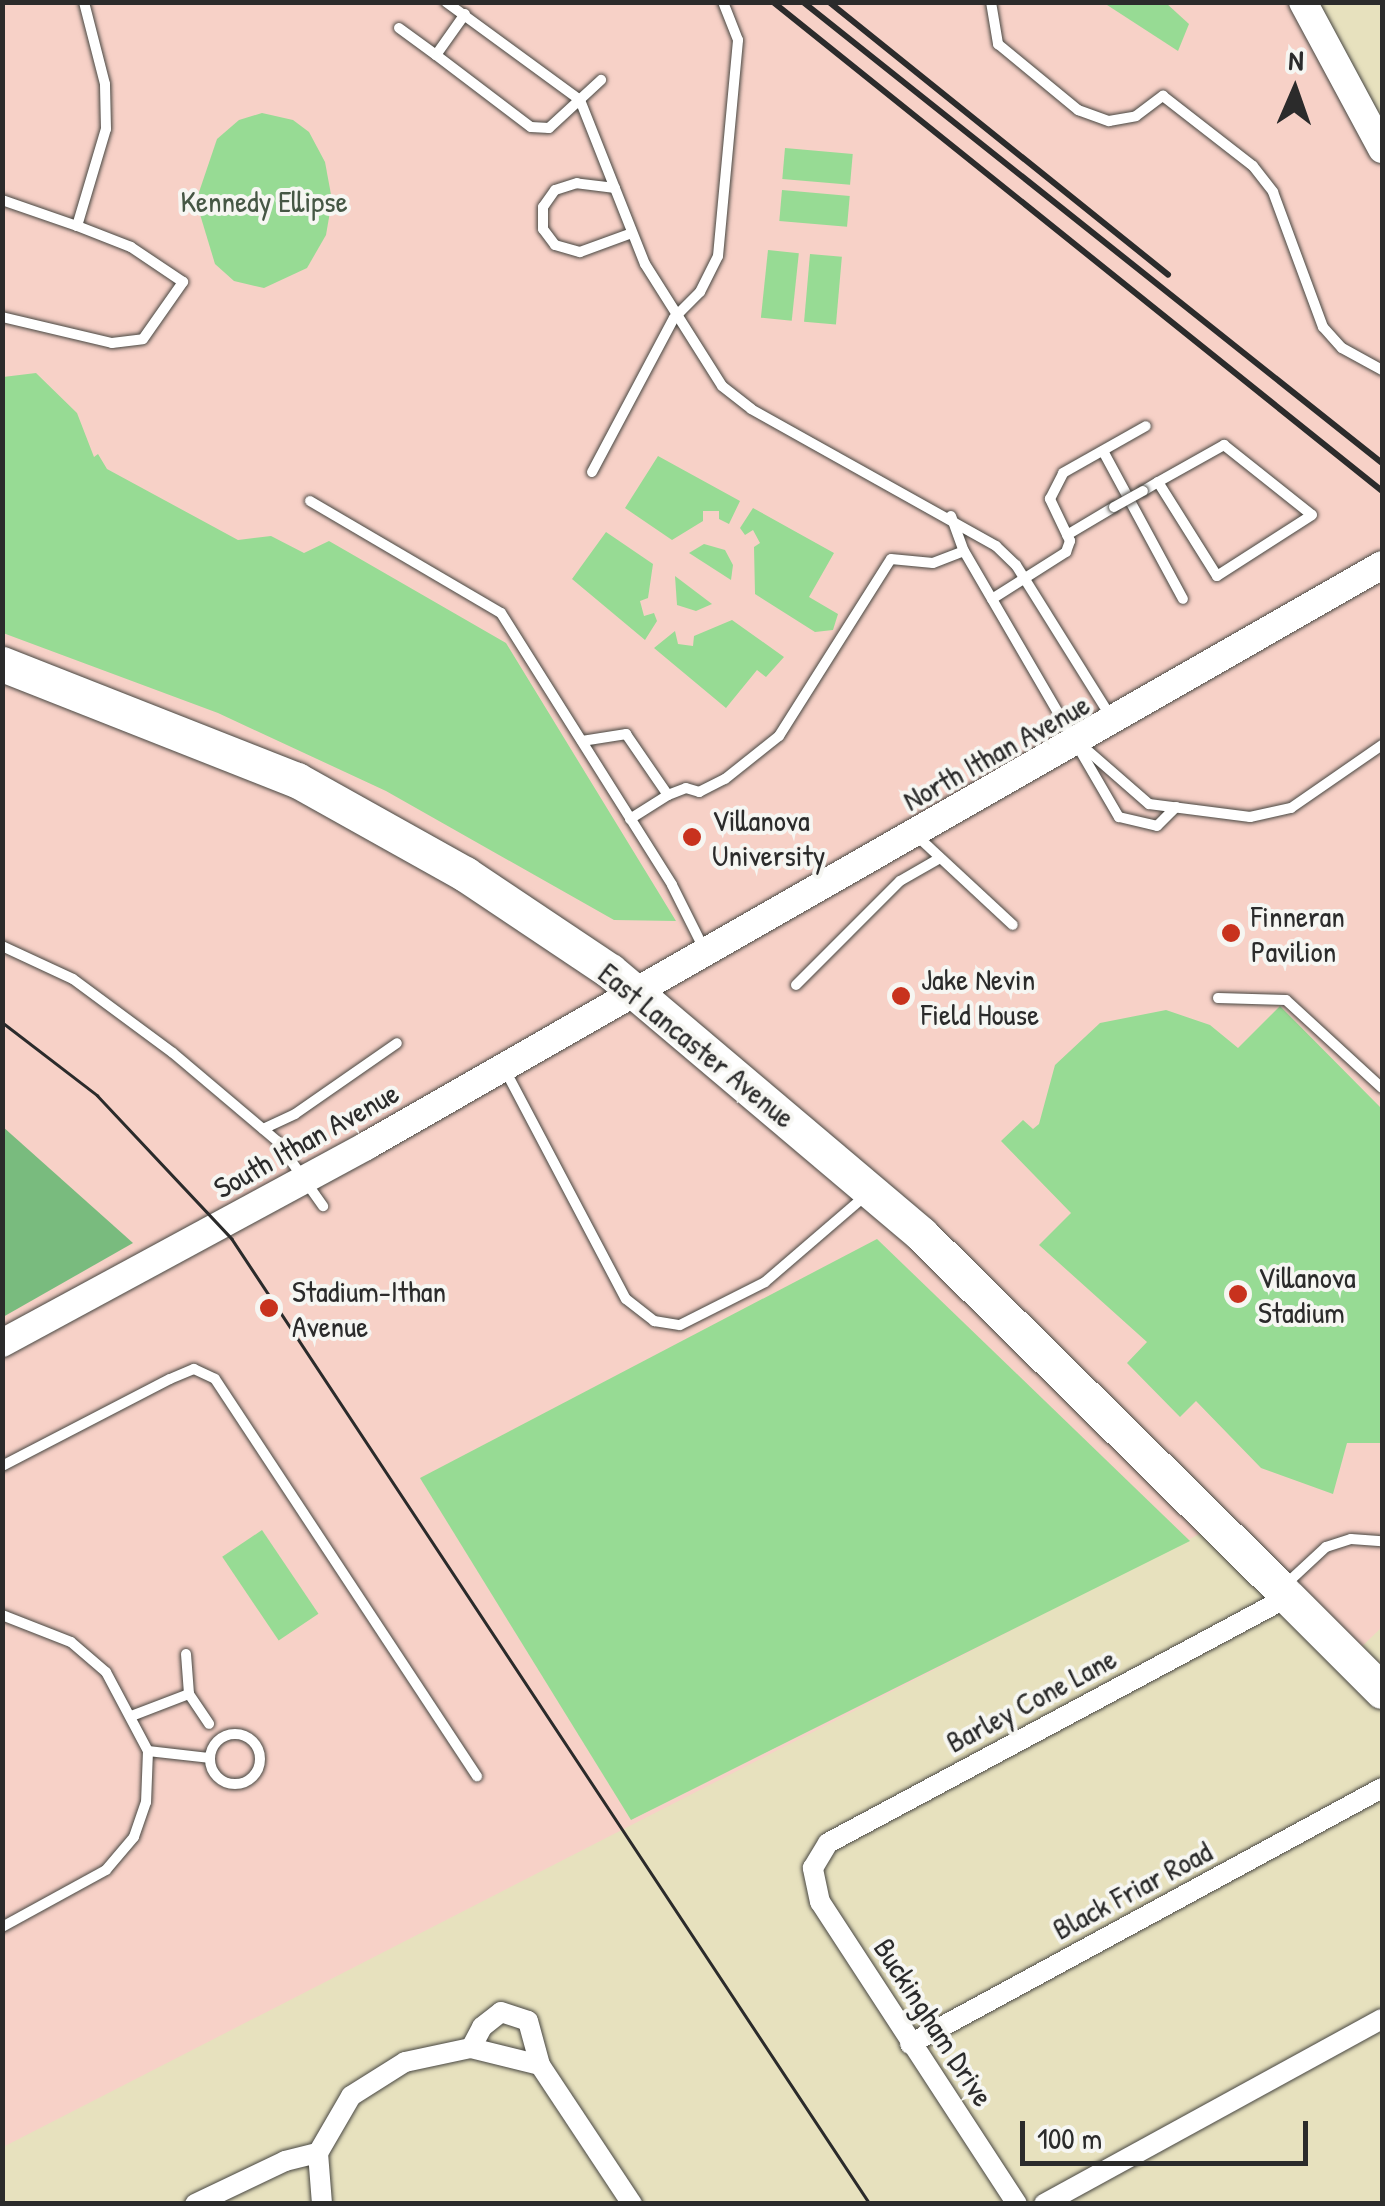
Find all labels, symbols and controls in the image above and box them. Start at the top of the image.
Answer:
north arrow [1245,40,1345,140]
text: N [1288,41,1304,79]
park label: Kennedy Ellipse [180,183,348,219]
street label: North Ithan Avenue [896,686,1096,818]
place label: Villanova University [712,802,826,872]
marker: Villanova University [681,826,703,848]
place label: Finneran Pavilion [1251,898,1345,968]
marker: Finneran Pavilion [1220,922,1242,944]
street label: East Lancaster Avenue [592,955,802,1135]
place label: Jake Nevin Field House [921,961,1039,1032]
marker: Jake Nevin Field House [890,985,912,1007]
street label: South Ithan Avenue [207,1074,405,1206]
place label: Villanova Stadium [1258,1259,1356,1330]
place label: Stadium-Ithan Avenue [292,1273,446,1344]
marker: Villanova Stadium [1227,1283,1249,1305]
marker: Stadium-Ithan Avenue [256,1295,282,1321]
street label: Barley Cone Lane [940,1640,1122,1760]
street label: Black Friar Road [1046,1833,1218,1947]
street label: Buckingham Drive [866,1931,1002,2113]
scale bar [1025,2101,1312,2163]
text: 100 m [1037,2118,1102,2158]

